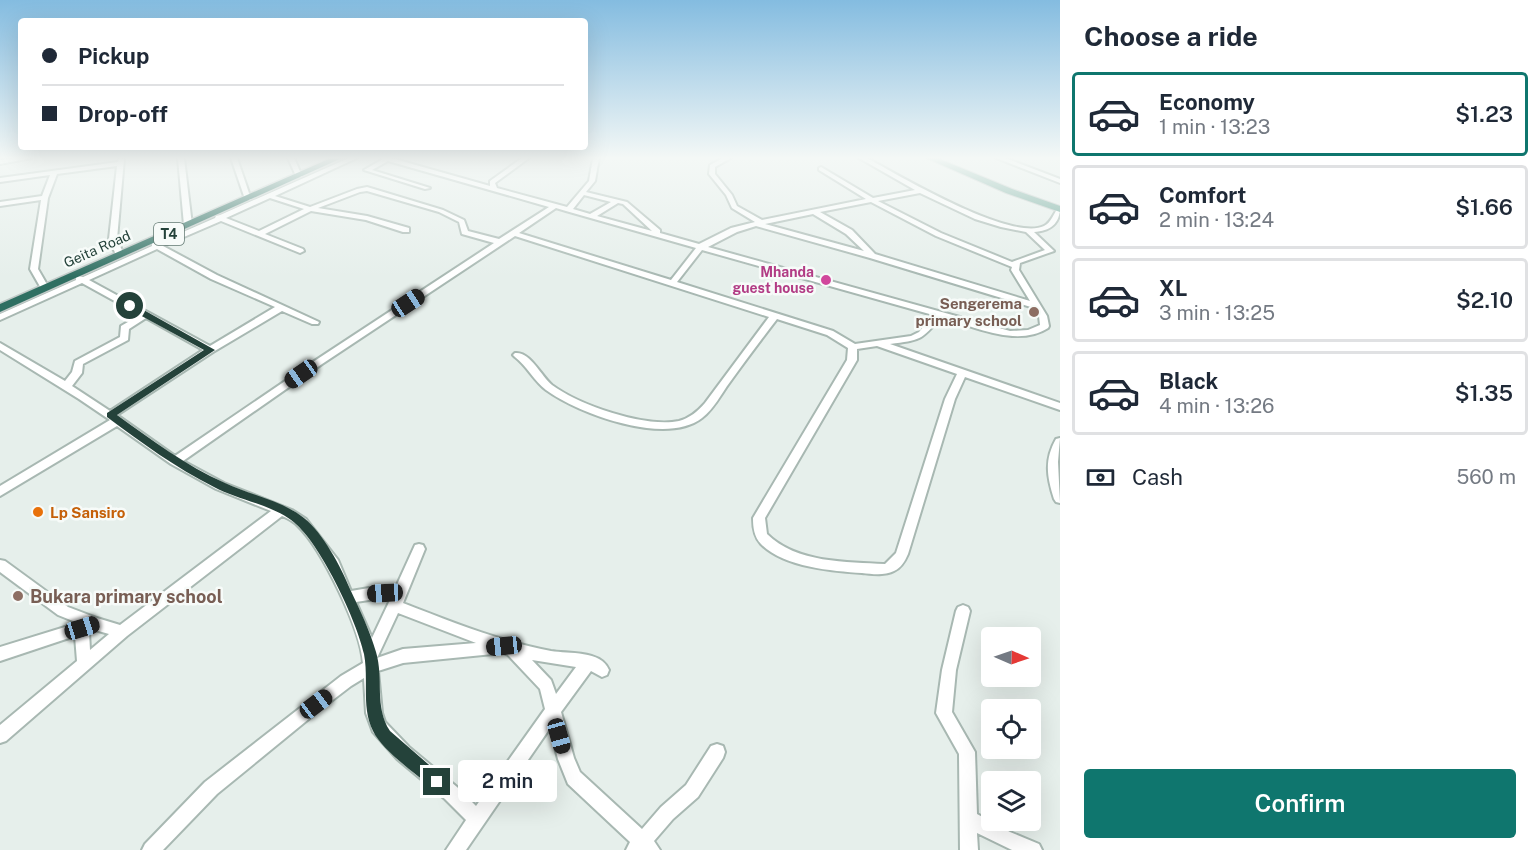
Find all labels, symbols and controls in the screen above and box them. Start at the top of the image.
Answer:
text: Choose a ride [1084,20,1258,52]
text: Pickup [78,43,149,69]
icon: car [1087,87,1141,141]
text: Economy [1159,89,1255,115]
text: Drop-off [78,101,168,127]
text: $1.23 [1455,101,1513,127]
text: 1 min · 13:23 [1159,115,1270,139]
icon: car [1087,180,1141,234]
text: Comfort [1159,182,1246,208]
text: $1.66 [1455,194,1513,220]
text: 2 min · 13:24 [1159,208,1274,232]
road number: T4 [154,223,184,245]
street label: Geita Road [61,227,133,271]
place label: Mhanda guest house [733,264,814,296]
marker: Mhanda guest house [819,273,833,287]
icon: car [1087,273,1141,327]
text: XL [1159,275,1187,301]
car [388,286,428,320]
text: $2.10 [1456,287,1513,313]
route start [116,292,143,319]
place label: Sengerema primary school [916,295,1022,329]
text: 3 min · 13:25 [1159,301,1275,325]
marker: Sengerema primary school [1027,305,1041,319]
car [281,356,321,392]
icon: car [1087,366,1141,420]
text: Black [1159,368,1218,394]
text: $1.35 [1455,380,1513,406]
text: 4 min · 13:26 [1159,394,1275,418]
icon: cash [1084,461,1117,494]
text: Cash [1132,464,1183,490]
text: 560 m [1456,465,1516,489]
place label: Lp Sansiro [50,504,126,521]
marker: Lp Sansiro [31,505,45,519]
car [367,583,403,603]
place label: Bukara primary school [30,586,223,607]
marker: Bukara primary school [11,589,25,603]
car [62,614,102,642]
north arrow [981,627,1041,687]
map controls [981,627,1041,831]
car [485,635,523,657]
car [296,686,336,722]
button: locate [981,699,1041,759]
car [545,716,573,756]
callout: 2 min [458,761,557,803]
route end [423,768,450,795]
text: 2 min [482,769,533,793]
button: Confirm [1084,769,1516,838]
button: layers [981,771,1041,831]

